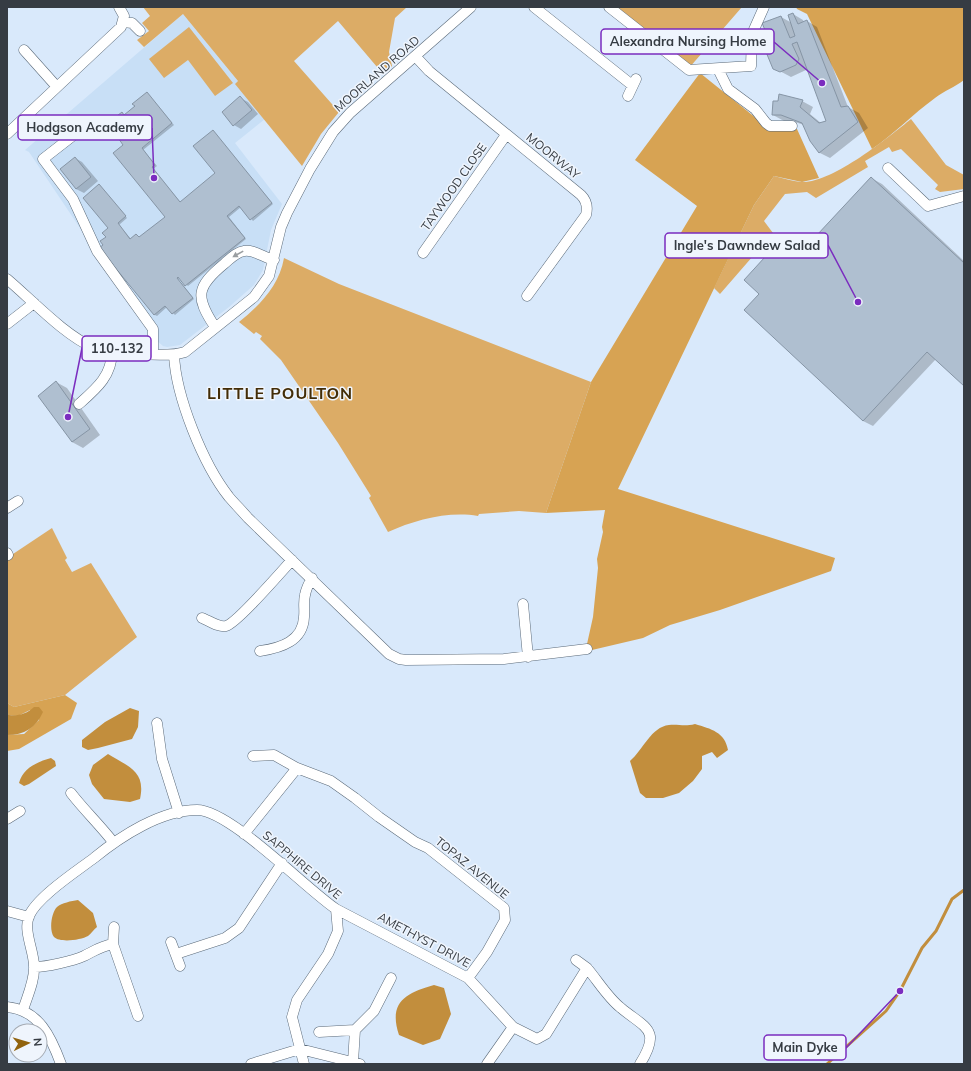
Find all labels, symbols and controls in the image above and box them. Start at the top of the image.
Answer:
callout: Alexandra Nursing Home [601,29,774,54]
street label: MOORLAND ROAD [331,32,423,115]
text: Alexandra Nursing Home [610,33,766,49]
callout: Hodgson Academy [18,115,152,140]
text: Hodgson Academy [26,119,145,136]
street label: MOORWAY [523,129,584,182]
street label: TAYWOOD CLOSE [418,140,489,233]
callout: Ingle's Dawndew Salad [665,233,828,258]
text: Ingle's Dawndew Salad [674,237,820,253]
one-way arrow [232,251,244,258]
callout: 110-132 [82,336,151,361]
text: 110-132 [91,340,143,356]
district label: LITTLE POULTON [207,383,353,403]
street label: SAPPHIRE DRIVE [260,827,345,902]
street label: TOPAZ AVENUE [433,833,512,902]
street label: AMETHYST DRIVE [375,909,473,970]
north arrow [8,1023,48,1063]
callout: Main Dyke [764,1035,846,1060]
text: N [31,1037,45,1047]
text: Main Dyke [772,1039,838,1056]

